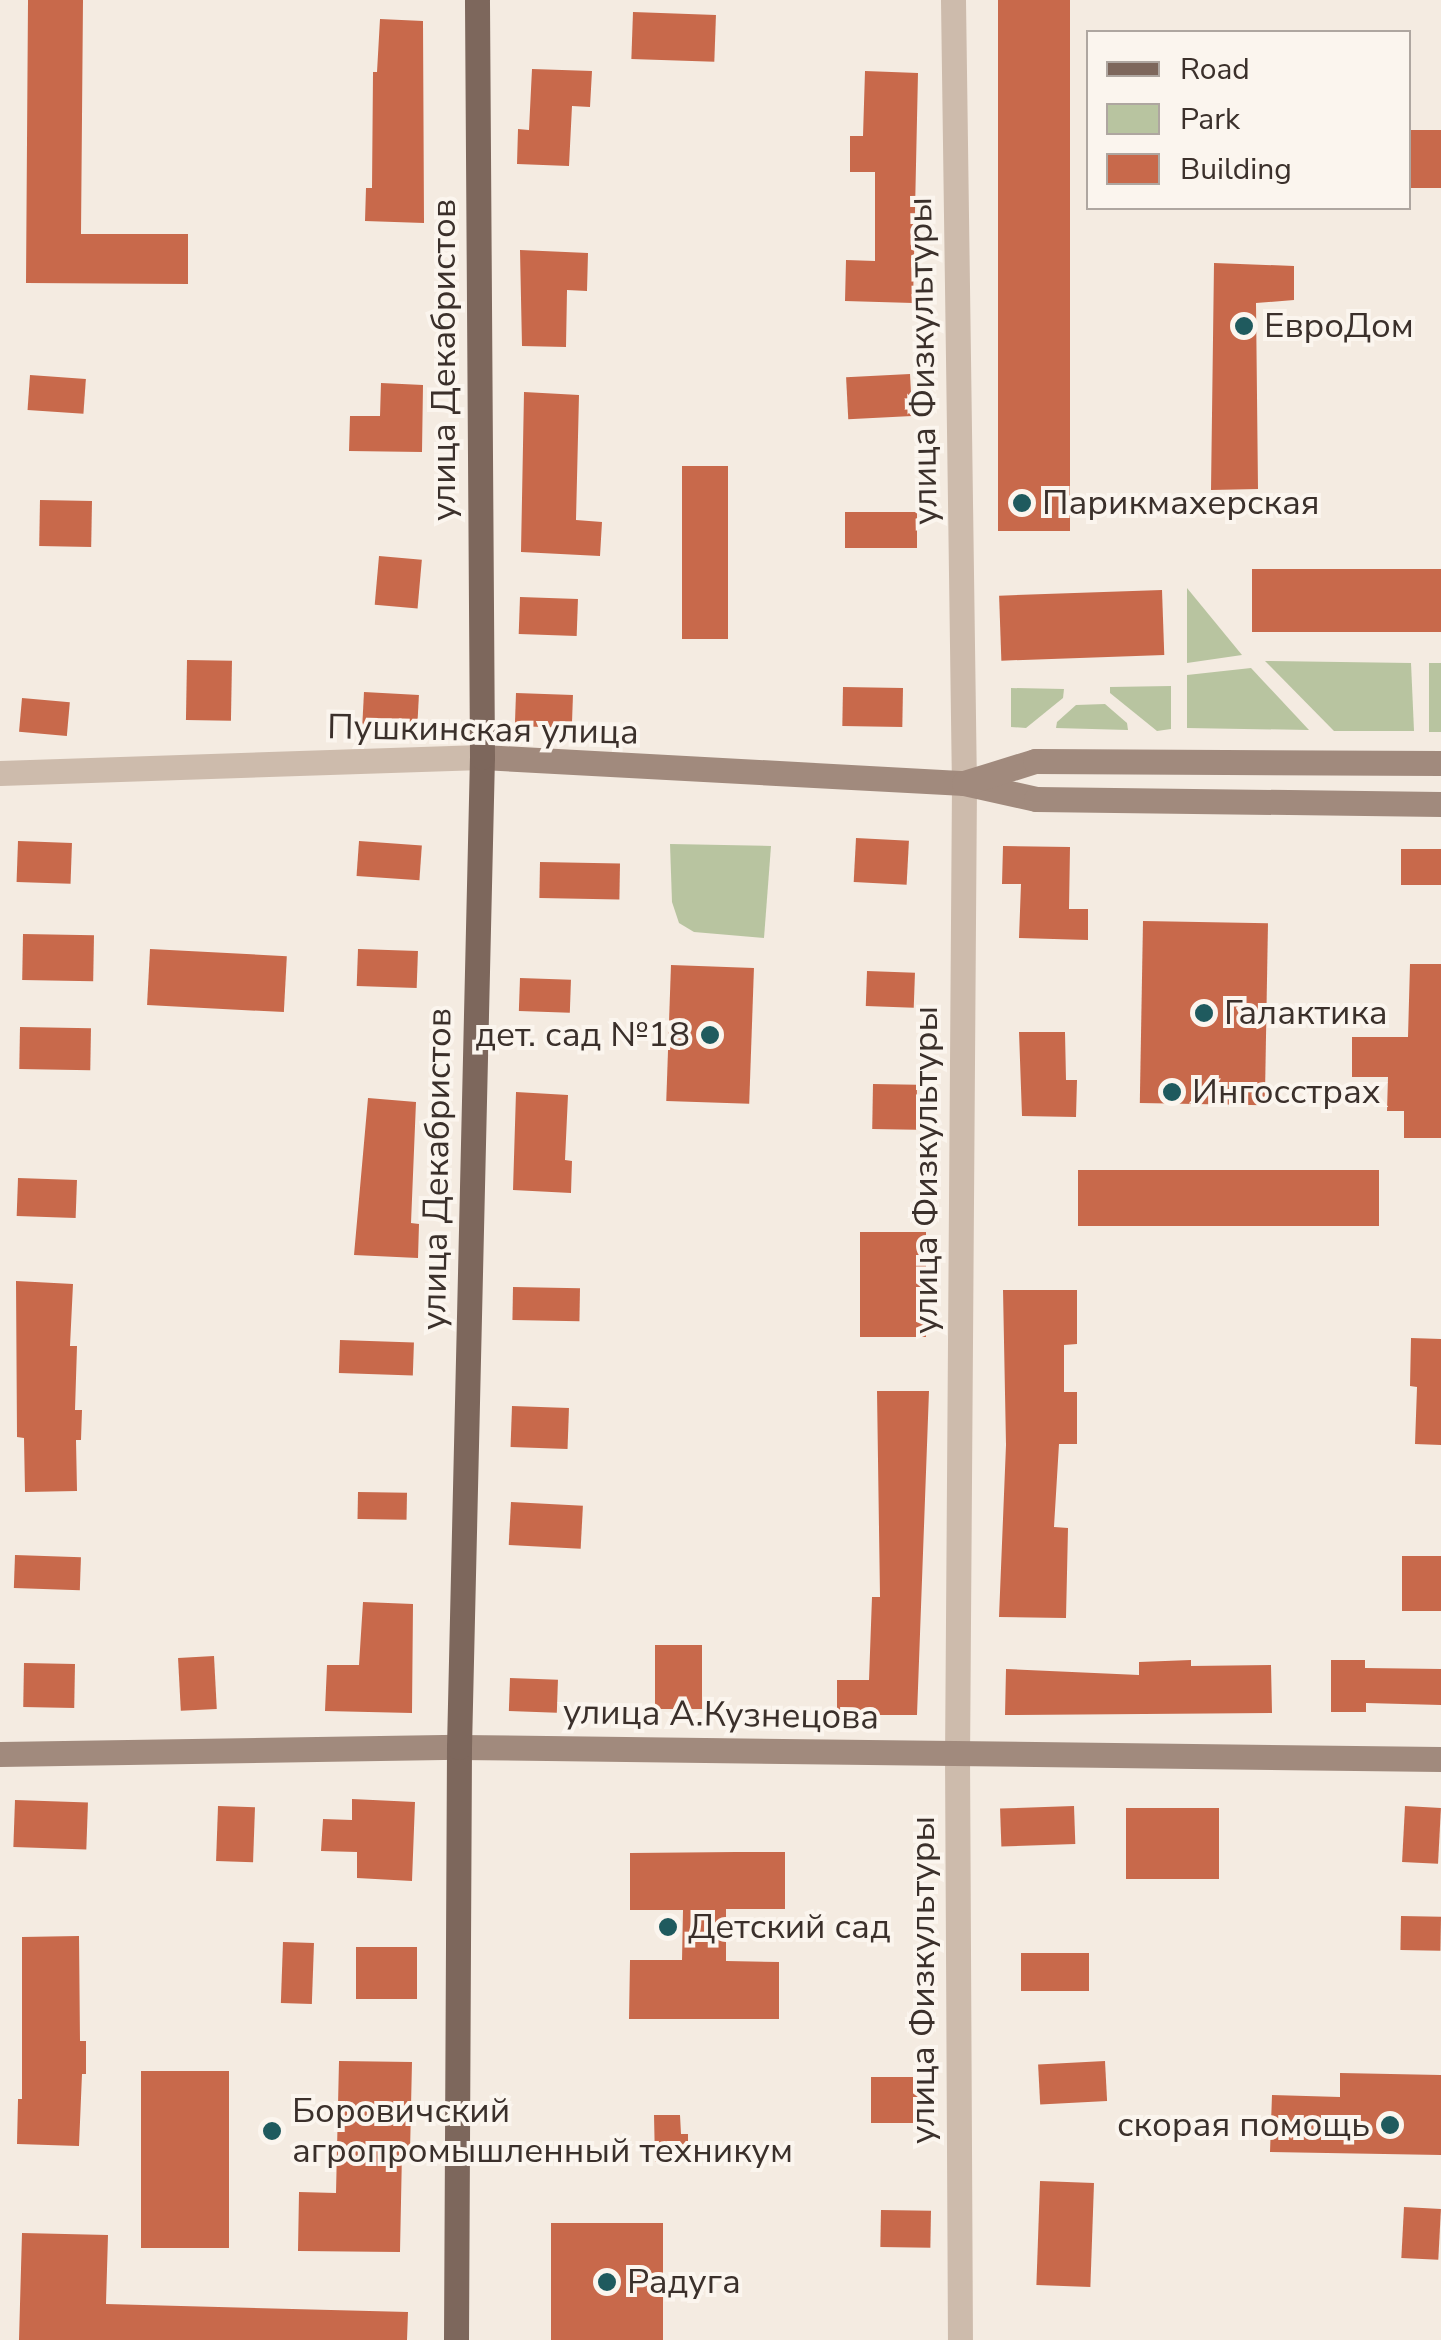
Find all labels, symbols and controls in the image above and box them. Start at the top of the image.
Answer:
legend [1086,30,1411,210]
text: Road [1180,49,1250,90]
text: Park [1180,99,1240,140]
text: Building [1180,149,1292,190]
street label: улица Физкультуры [899,197,947,525]
street label: улица Декабристов [423,199,465,521]
place label: ЕвроДом [1264,305,1414,347]
marker: ЕвроДом [1233,315,1255,337]
place label: Парикмахерская [1042,482,1320,524]
marker: Парикмахерская [1011,492,1033,514]
street label: Пушкинская улица [327,706,639,754]
place label: Галактика [1224,992,1388,1034]
marker: Галактика [1193,1002,1215,1024]
street label: улица Физкультуры [905,1006,947,1334]
street label: улица Декабристов [413,1008,461,1330]
place label: дет. сад №18 [475,1014,690,1056]
marker: дет. сад №18 [699,1024,721,1046]
place label: Ингосстрах [1192,1071,1380,1113]
marker: Ингосстрах [1161,1081,1183,1103]
street label: улица А.Кузнецова [562,1691,880,1739]
street label: улица Физкультуры [902,1816,944,2144]
place label: Детский сад [688,1906,891,1948]
marker: Детский сад [657,1916,679,1938]
place label: Боровичский агропромышленный техникум [292,2090,793,2172]
place label: скорая помощь [1117,2104,1370,2146]
marker: скорая помощь [1379,2114,1401,2136]
marker: Боровичский агропромышленный техникум [261,2120,283,2142]
place label: Радуга [627,2261,741,2303]
marker: Радуга [596,2271,618,2293]

